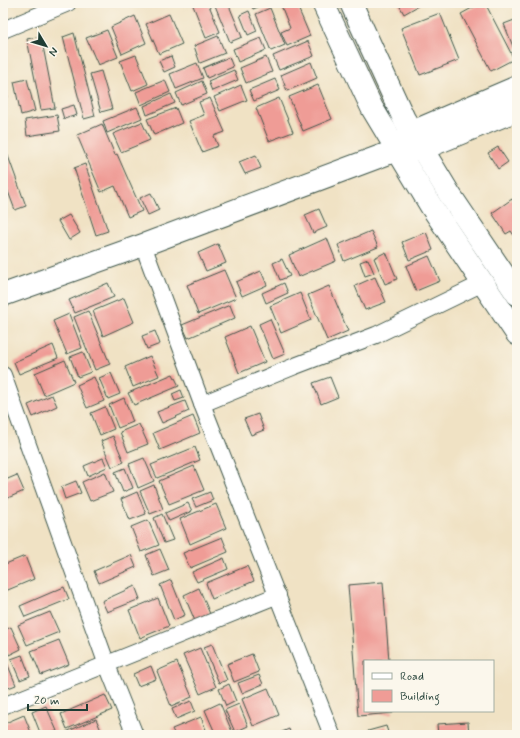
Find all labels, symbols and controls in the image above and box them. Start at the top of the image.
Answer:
north arrow [26,26,66,66]
text: N [45,44,61,59]
legend [364,660,494,712]
text: Road [400,669,424,685]
scale bar [28,686,87,712]
text: Building [400,689,440,706]
text: 20 m [34,693,60,709]

